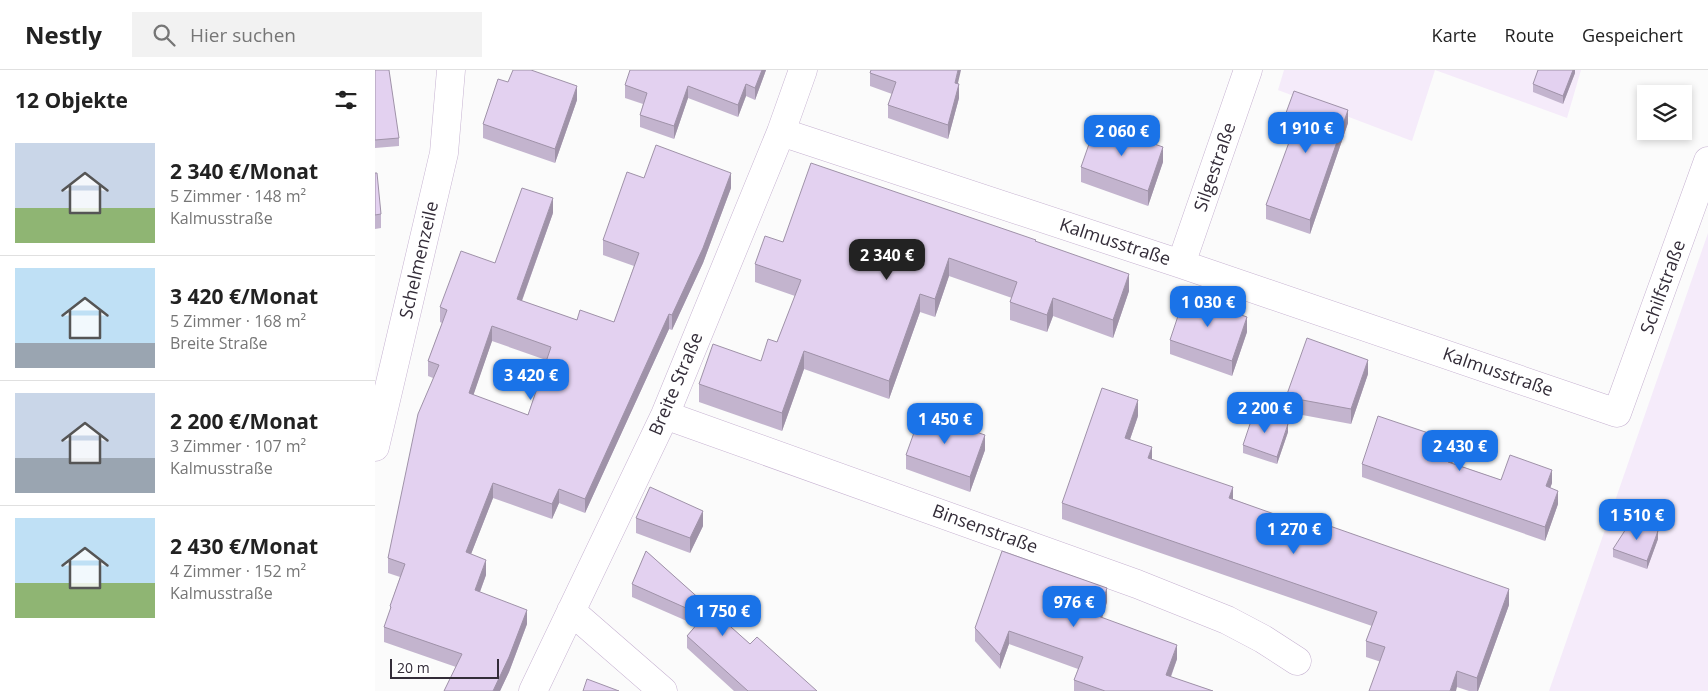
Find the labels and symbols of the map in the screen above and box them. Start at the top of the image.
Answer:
pin: 1 910 € [1260,112,1352,154]
pin: 2 060 € [1076,114,1168,157]
street label: Silgestraße [1188,119,1240,214]
street label: Schelmenzeile [393,199,443,321]
street label: Kalmusstraße [1057,212,1174,270]
street label: Schilfstraße [1634,236,1690,337]
pin: 2 340 € [841,238,933,281]
pin: 1 030 € [1162,286,1254,328]
street label: Breite Straße [643,328,708,439]
street label: Kalmusstraße [1440,341,1557,401]
pin: 3 420 € [485,358,577,401]
pin: 2 200 € [1219,392,1311,434]
pin: 1 450 € [899,402,991,445]
pin: 2 430 € [1414,430,1506,472]
street label: Binsenstraße [929,498,1041,558]
pin: 1 510 € [1591,498,1683,541]
pin: 1 270 € [1248,512,1340,555]
pin: 976 € [1039,586,1109,628]
pin: 1 750 € [677,594,769,637]
scale bar [390,656,499,679]

